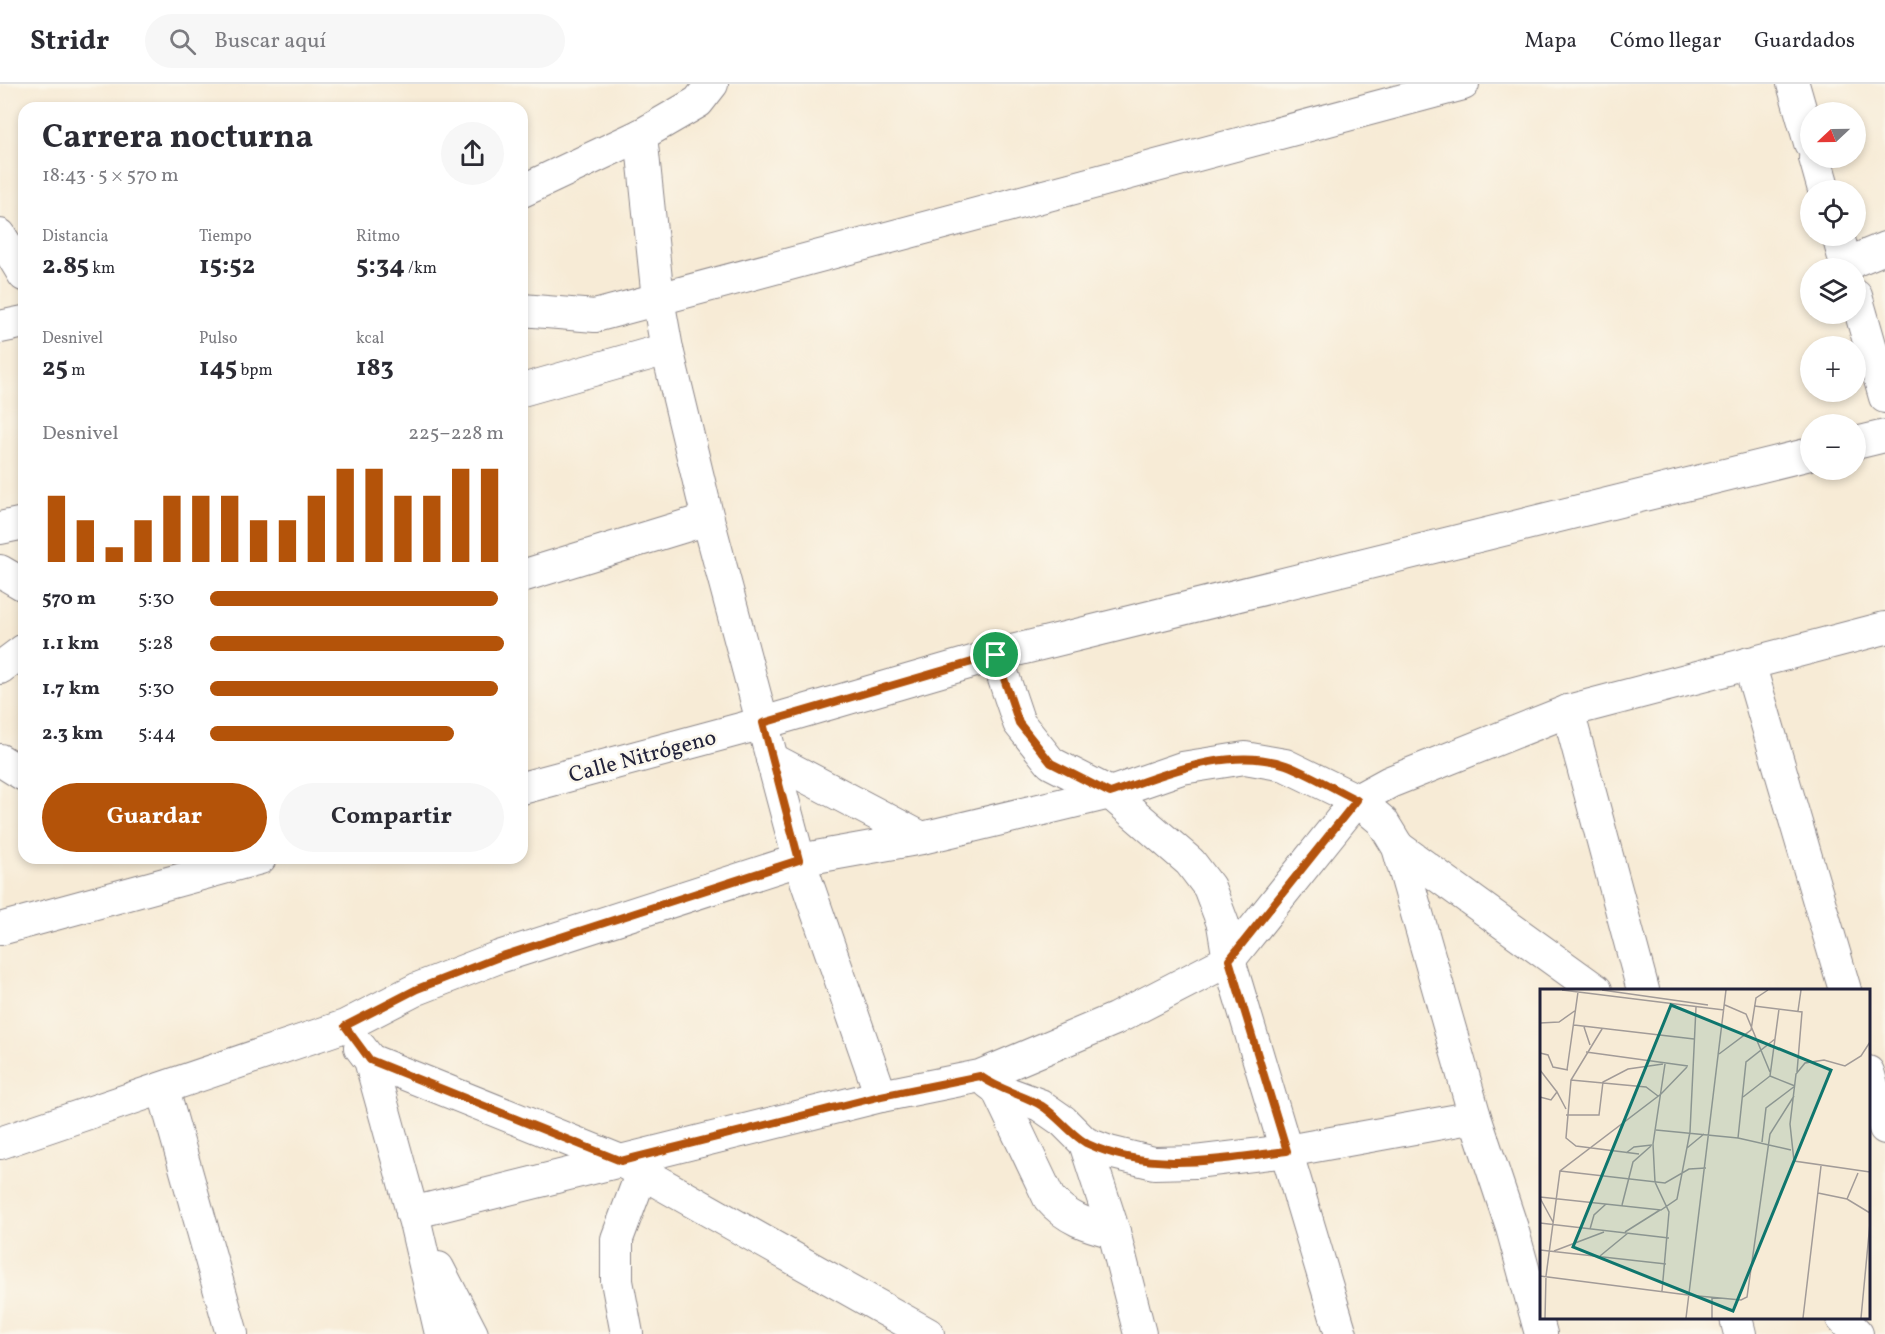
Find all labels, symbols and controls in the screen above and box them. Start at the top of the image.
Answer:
search box [145,14,565,68]
text: Stridr [30,22,109,61]
icon: search [166,25,199,58]
text: Buscar aquí [214,26,326,57]
text: Mapa [1524,27,1577,56]
text: Cómo llegar [1610,27,1721,56]
text: Guardados [1754,27,1855,56]
north arrow [1800,102,1866,168]
map controls [1800,102,1866,480]
text: Carrera nocturna [42,116,313,162]
button: share [441,122,504,185]
text: 18:43 · 5 × 570 m [42,162,179,190]
button: locate [1800,180,1866,246]
text: Distancia [42,226,108,248]
text: Tiempo [199,226,252,248]
text: Ritmo [356,226,400,248]
text: 2.85 [42,248,89,284]
text: 15:52 [199,248,255,284]
text: 5:34 [356,248,405,284]
text: km [89,258,115,280]
text: /km [405,258,437,280]
button: layers [1800,258,1866,324]
text: Desnivel [42,328,103,350]
text: Pulso [199,328,237,350]
text: kcal [356,328,384,350]
button: + [1800,336,1866,402]
text: 25 [42,350,68,386]
text: 145 [199,350,237,386]
text: 183 [356,350,394,386]
text: m [68,360,85,382]
text: bpm [237,360,273,382]
button: − [1800,414,1866,480]
text: Desnivel [42,420,118,448]
text: 225–228 m [408,420,504,448]
text: 570 m [42,585,96,613]
text: 5:30 [138,585,174,613]
pin [970,629,1021,680]
text: 1.1 km [42,630,99,658]
text: 5:28 [138,630,173,658]
icon: arrive [979,638,1012,671]
text: 1.7 km [42,675,100,703]
text: 5:30 [138,675,174,703]
text: 2.3 km [42,720,103,748]
text: 5:44 [138,720,176,748]
street label: Calle Nitrógeno [566,723,720,792]
button: Guardar [42,783,267,852]
button: Compartir [279,783,504,852]
inset map [1540,989,1870,1319]

